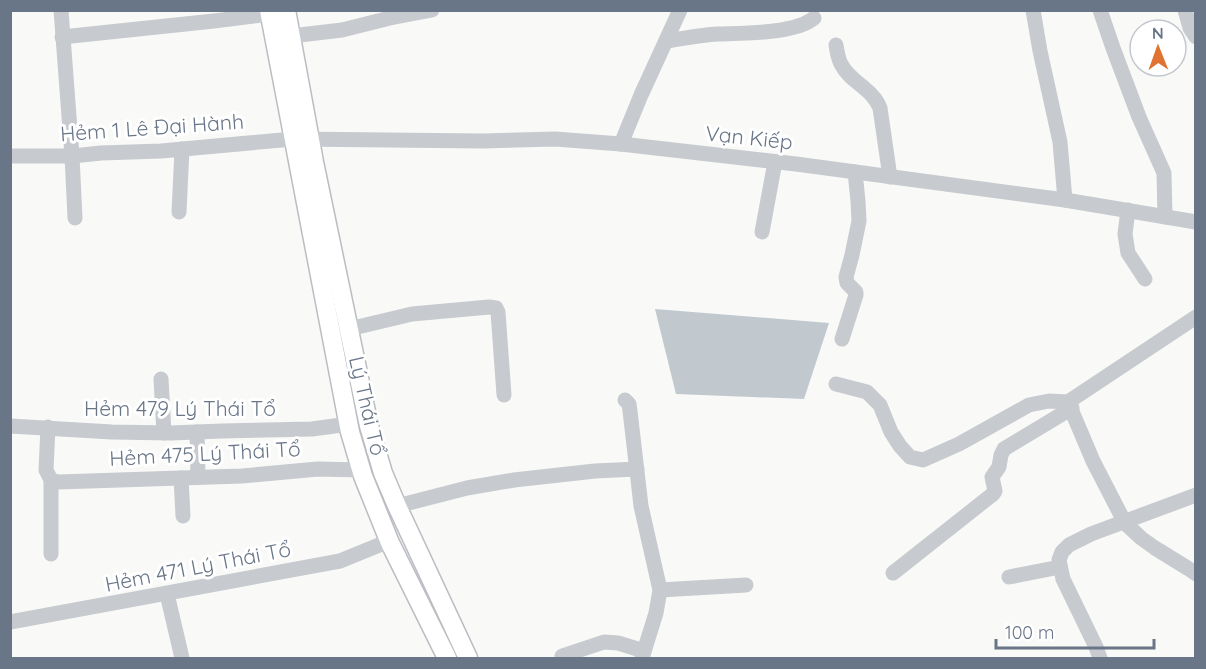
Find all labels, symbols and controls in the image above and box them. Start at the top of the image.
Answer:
north arrow [1128,18,1188,78]
text: N [1152,23,1164,43]
street label: Hẻm 1 Lê Đại Hành [59,108,245,146]
street label: Vạn Kiếp [704,120,794,155]
street label: Lý Thái Tổ [344,353,392,458]
street label: Hẻm 479 Lý Thái Tổ [84,395,276,421]
street label: Hẻm 475 Lý Thái Tổ [109,435,301,471]
street label: Hẻm 471 Lý Thái Tổ [103,535,293,597]
scale bar [996,612,1154,650]
text: 100 m [1005,621,1054,644]

